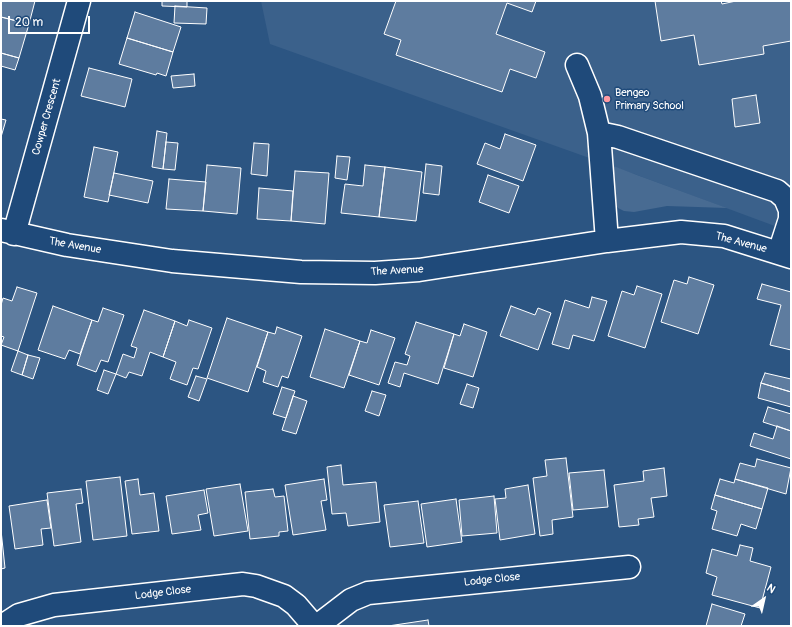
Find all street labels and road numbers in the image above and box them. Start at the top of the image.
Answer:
street label: Cowper Crescent [30,77,64,157]
street label: The Avenue [714,230,768,256]
street label: The Avenue [48,235,102,257]
street label: The Avenue [370,263,424,279]
street label: Lodge Close [463,570,521,590]
street label: Lodge Close [134,583,192,603]

